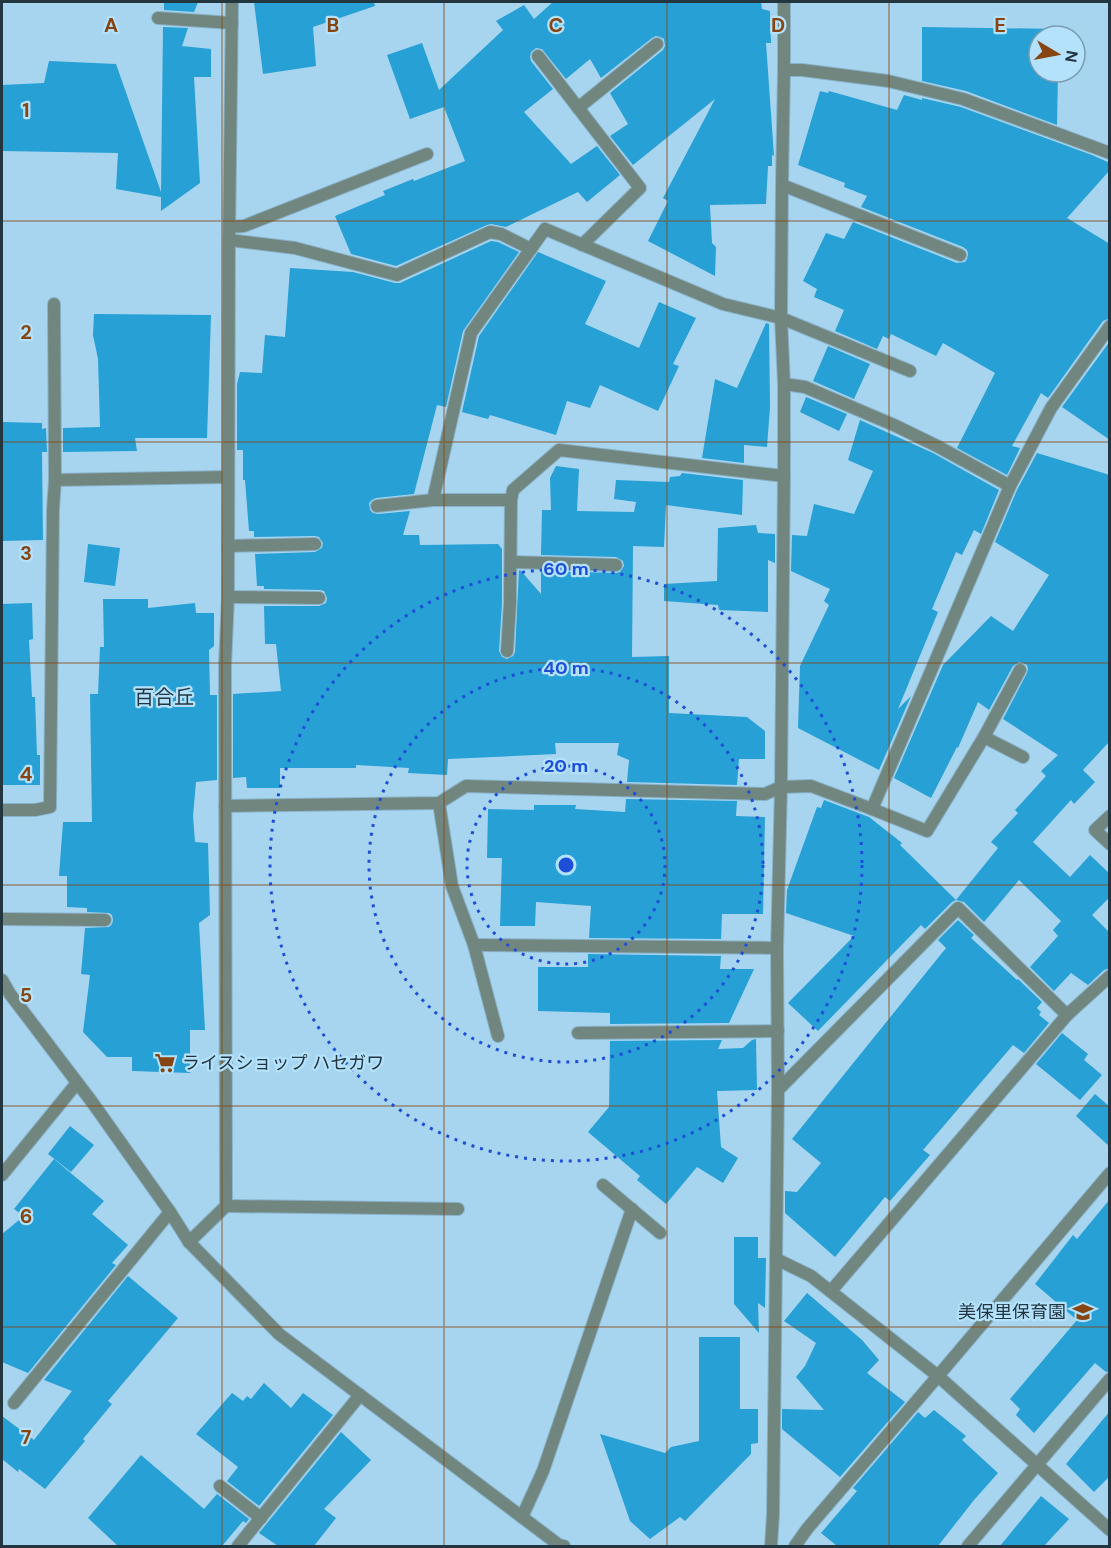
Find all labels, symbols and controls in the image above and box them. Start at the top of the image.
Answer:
text: A [104,12,118,38]
text: B [327,12,339,38]
text: C [549,12,563,38]
text: D [771,12,785,38]
text: E [994,12,1006,38]
north arrow [1027,24,1087,84]
text: N [1060,49,1083,64]
text: 1 [22,97,30,123]
text: 2 [20,319,32,345]
text: 3 [20,540,32,566]
text: 60 m [543,557,589,581]
text: 40 m [543,656,589,680]
district label: 百合丘 [134,684,194,710]
text: 20 m [544,754,588,778]
text: 4 [20,761,33,787]
centre of rings [556,855,576,875]
text: 5 [20,982,32,1008]
supermarket icon: ライスショップ ハセガワ [153,1051,177,1075]
place label: ライスショップ ハセガワ [182,1051,384,1075]
text: 6 [20,1203,32,1229]
place label: 美保里保育園 [958,1300,1066,1324]
school or university icon: 美保里保育園 [1071,1300,1095,1324]
text: 7 [21,1424,32,1450]

